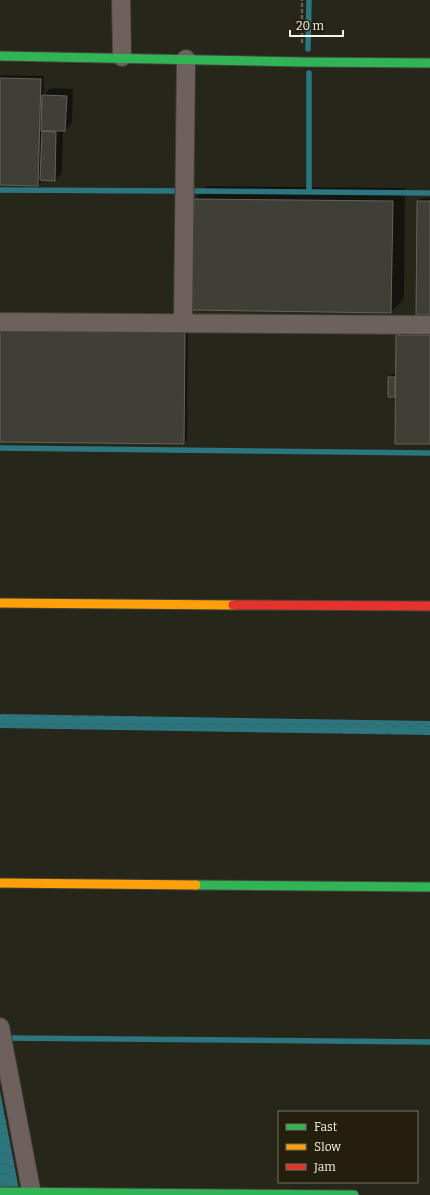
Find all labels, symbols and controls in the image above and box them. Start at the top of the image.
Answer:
scale bar [290,12,343,38]
text: 20 m [296,19,325,33]
legend [278,1111,418,1183]
text: Fast [314,1120,338,1134]
text: Slow [314,1140,341,1154]
text: Jam [313,1160,336,1174]

